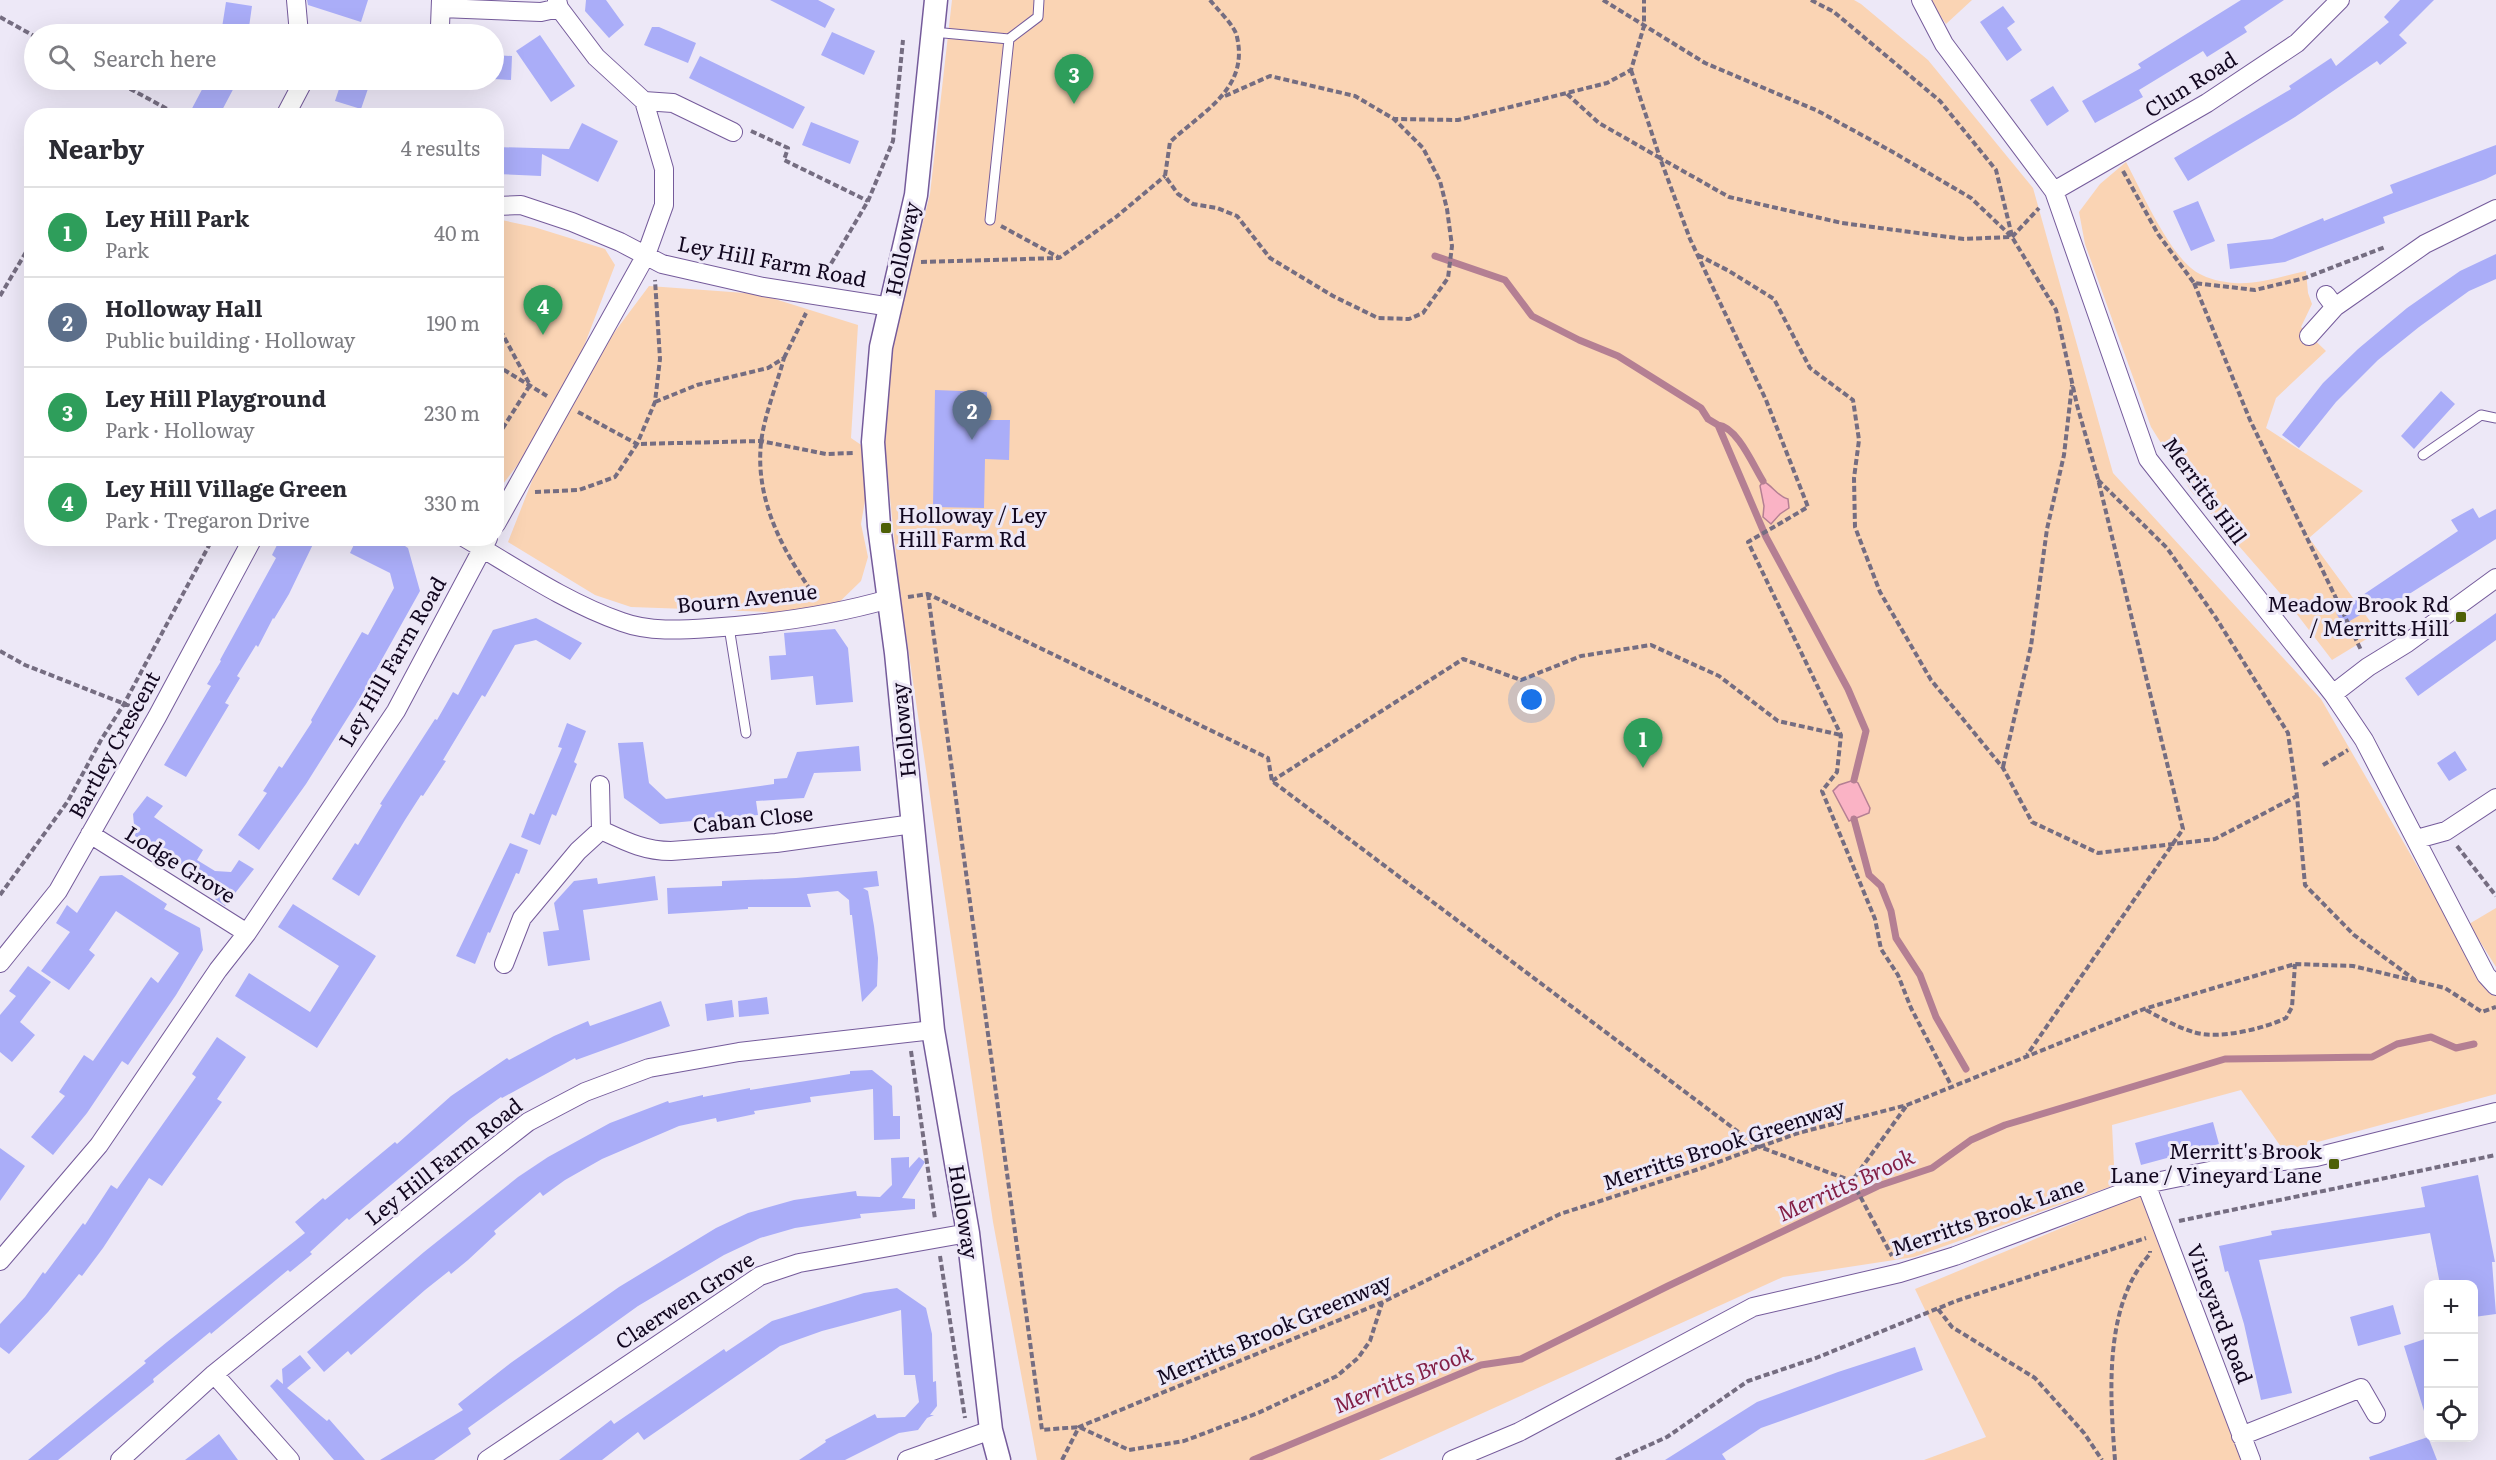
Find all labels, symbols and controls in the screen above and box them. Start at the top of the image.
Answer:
search box [24,24,504,90]
icon: search [45,41,78,74]
text: Search here [93,41,216,74]
street label: Clun Road [2138,42,2242,123]
pin: 3 [1054,54,1094,104]
text: Nearby [48,128,144,167]
text: 4 results [401,132,480,162]
street label: Holloway [875,198,926,298]
text: Ley Hill Park [105,201,249,234]
text: 1 [63,217,72,247]
text: 40 m [434,217,480,247]
street label: Ley Hill Farm Road [675,226,870,293]
text: Park [105,234,149,264]
pin: 4 [524,286,562,335]
text: Holloway Hall [105,291,262,324]
text: 2 [62,307,73,337]
text: 190 m [426,307,480,337]
text: Public building · Holloway [105,324,355,354]
text: Ley Hill Playground [105,381,326,414]
pin: 2 [952,390,992,440]
text: 3 [62,397,73,427]
text: 230 m [424,397,480,427]
text: Park · Holloway [105,414,254,444]
street label: Merritts Hill [2156,429,2256,550]
text: Ley Hill Village Green [105,471,347,504]
text: 4 [61,487,74,517]
text: 330 m [424,487,480,517]
place label: Holloway / Ley Hill Farm Rd [898,498,1048,553]
text: Park · Tregaron Drive [105,504,310,534]
marker: Holloway / Ley Hill Farm Rd [879,521,893,535]
street label: Ley Hill Farm Road [329,570,452,752]
street label: Bourn Avenue [675,574,819,619]
place label: Meadow Brook Rd / Merritts Hill [2267,587,2449,642]
marker: Meadow Brook Rd / Merritts Hill [2454,610,2468,624]
street label: Bartley Crescent [59,664,166,823]
street label: Holloway [881,680,922,779]
your location [1517,685,1546,714]
pin: 1 [1624,718,1662,768]
street label: Caban Close [691,796,815,839]
street label: Lodge Grove [120,817,243,909]
street label: Ley Hill Farm Road [357,1089,528,1231]
street label: Merritts Brook Greenway [1600,1094,1848,1196]
place label: Merritt's Brook Lane / Vineyard Lane [2110,1134,2322,1189]
water label: Merritts Brook [1773,1143,1919,1227]
marker: Merritt's Brook Lane / Vineyard Lane [2327,1157,2341,1171]
street label: Holloway [943,1162,988,1262]
street label: Merritts Brook Lane [1887,1167,2088,1262]
street label: Vineyard Road [2180,1239,2262,1387]
street label: Claerwen Grove [608,1242,759,1356]
street label: Merritts Brook Greenway [1151,1264,1396,1391]
map controls [2424,1280,2478,1442]
button: + [2424,1280,2478,1334]
button: − [2424,1334,2478,1388]
water label: Merritts Brook [1328,1335,1477,1420]
button: locate [2424,1388,2478,1442]

